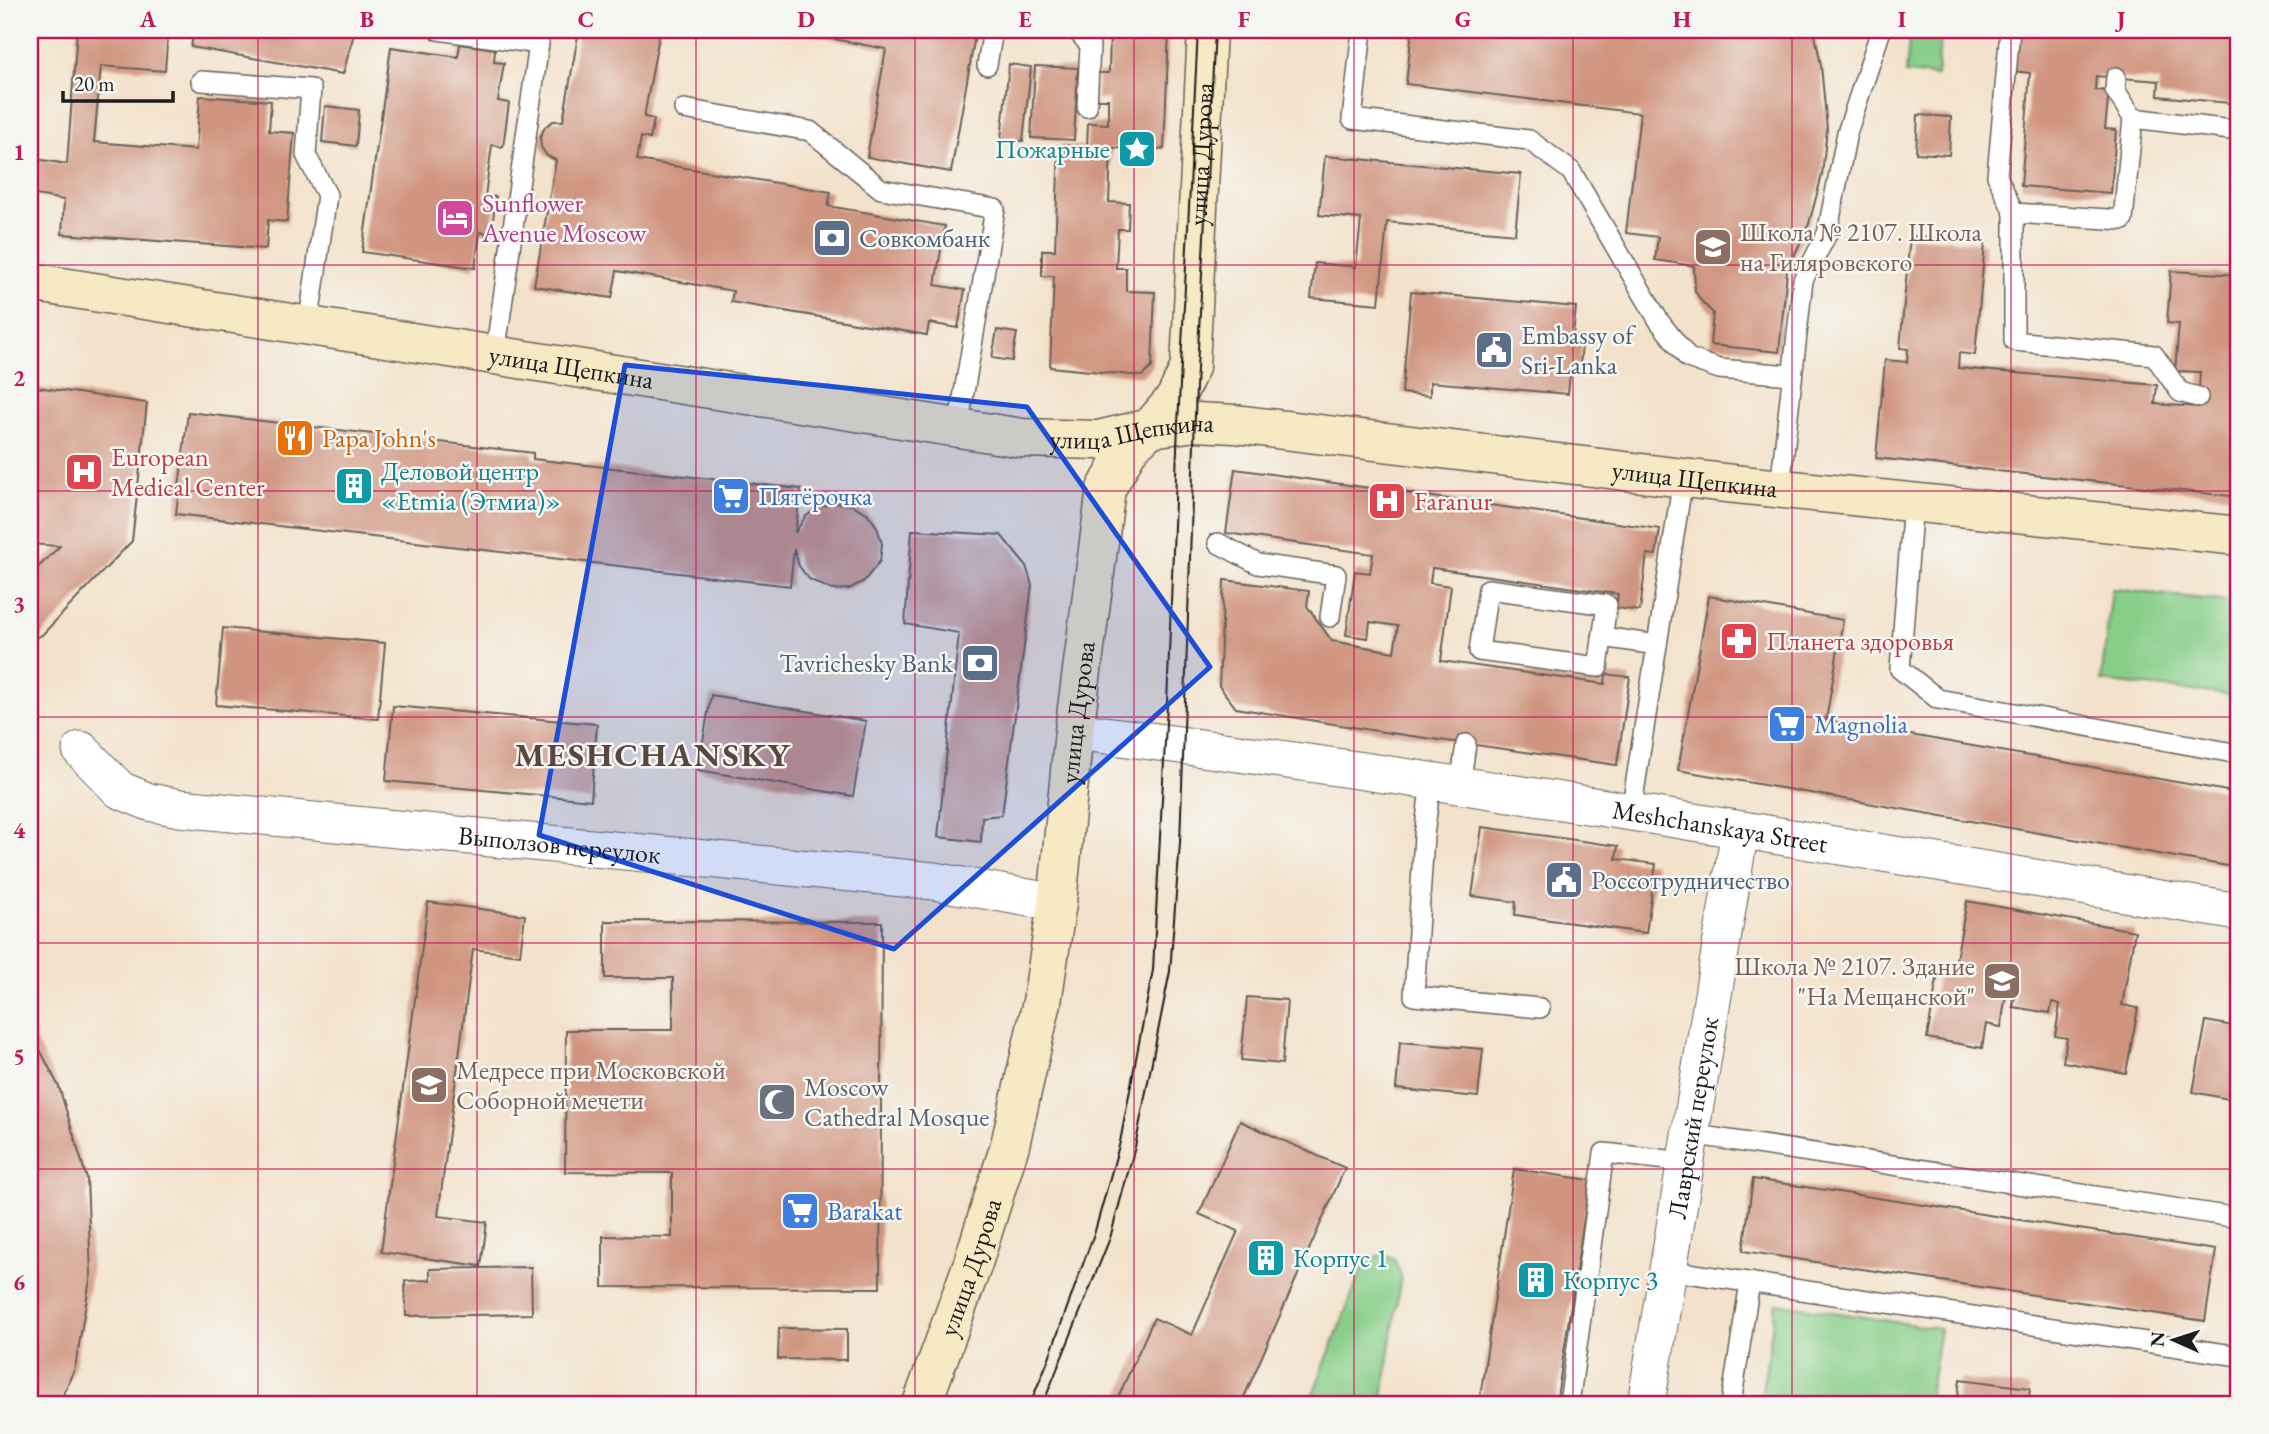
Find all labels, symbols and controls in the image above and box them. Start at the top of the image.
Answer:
text: A [139,4,157,34]
text: B [360,4,374,34]
text: C [578,4,594,34]
text: D [797,4,815,34]
text: E [1018,4,1032,34]
text: F [1238,4,1251,34]
text: G [1455,4,1471,34]
text: H [1673,4,1691,34]
text: I [1898,4,1906,34]
text: J [2115,4,2126,34]
scale bar [63,60,173,104]
text: 20 m [74,70,115,97]
street label: улица Дурова [1180,81,1221,227]
place icon: Пожарные [1116,128,1158,170]
place label: Пожарные [995,132,1110,166]
text: 1 [13,137,25,167]
place label: Sunflower Avenue Moscow [481,186,647,250]
hotel icon: Sunflower Avenue Moscow [434,197,476,239]
place label: Школа № 2107. Школа на Гиляровского [1740,215,1982,279]
bank icon: Совкомбанк [811,217,853,259]
place label: Совкомбанк [859,221,991,255]
school or university icon: Школа № 2107. Школа на Гиляровского [1692,226,1734,268]
place label: Embassy of Sri-Lanka [1521,318,1636,382]
public building icon: Embassy of Sri-Lanka [1473,329,1515,371]
street label: улица Щепкина [487,337,657,397]
text: 2 [13,363,25,393]
street label: улица Щепкина [1049,405,1216,457]
restaurant icon: Papa John's [274,417,316,459]
place label: Papa John's [322,421,436,455]
place label: European Medical Center [111,440,265,504]
hospital icon: European Medical Center [63,451,105,493]
street label: улица Щепкина [1610,453,1780,505]
place label: Деловой центр «Etmia (Этмиа)» [381,454,561,518]
building icon: Деловой центр «Etmia (Этмиа)» [333,465,375,507]
supermarket icon: Пятёрочка [710,475,752,517]
place label: Пятёрочка [758,479,873,513]
hospital icon: Faranur [1366,480,1408,522]
place label: Faranur [1414,484,1492,518]
text: 3 [13,589,25,619]
pharmacy icon: Планета здоровья [1718,620,1760,662]
place label: Планета здоровья [1766,624,1954,658]
street label: улица Дурова [1052,638,1103,785]
bank icon: Tavrichesky Bank [959,642,1001,684]
place label: Tavrichesky Bank [779,646,954,680]
supermarket icon: Magnolia [1766,703,1808,745]
place label: Magnolia [1814,707,1908,741]
district label: MESHCHANSKY [515,733,791,776]
street label: Meshchanskaya Street [1610,792,1830,861]
text: 4 [13,815,26,845]
street label: Выползов переулок [457,818,663,872]
public building icon: Россотрудничество [1543,859,1585,901]
place label: Россотрудничество [1591,863,1790,897]
place label: Школа № 2107. Здание "На Мещанской" [1734,949,1975,1013]
school or university icon: Школа № 2107. Здание "На Мещанской" [1981,960,2023,1002]
street label: Лаврский переулок [1660,1014,1726,1221]
text: 5 [13,1041,25,1071]
place label: Медресе при Московской Соборной мечети [456,1053,726,1117]
school or university icon: Медресе при Московской Соборной мечети [408,1064,450,1106]
place label: Moscow Cathedral Mosque [804,1070,990,1134]
mosque icon: Moscow Cathedral Mosque [756,1081,798,1123]
supermarket icon: Barakat [779,1190,821,1232]
place label: Barakat [827,1194,902,1228]
street label: улица Дурова [931,1194,1009,1341]
building icon: Корпус 1 [1245,1237,1287,1279]
place label: Корпус 1 [1293,1241,1388,1275]
building icon: Корпус 3 [1515,1259,1557,1301]
place label: Корпус 3 [1563,1263,1658,1297]
text: 6 [13,1267,25,1297]
north arrow [2140,1304,2210,1374]
text: N [2145,1330,2170,1347]

